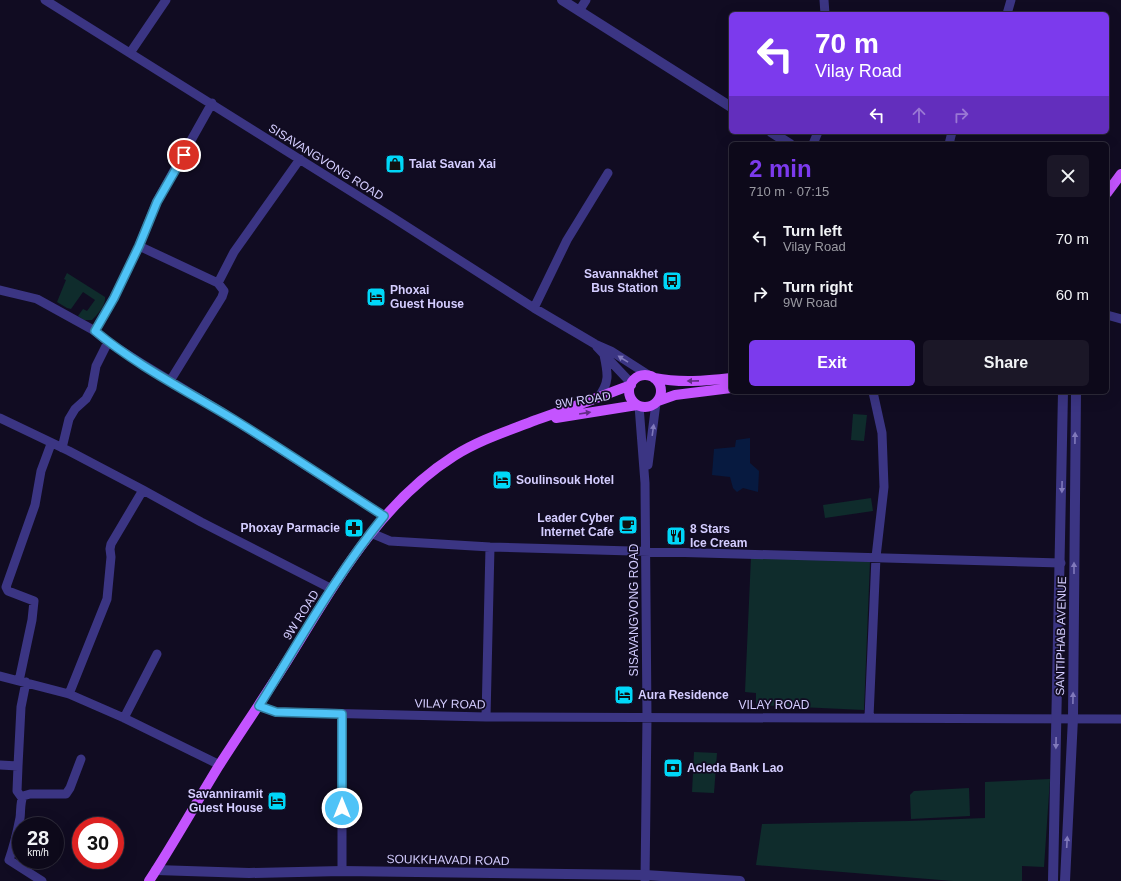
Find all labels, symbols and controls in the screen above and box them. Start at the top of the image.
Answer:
icon: left [749,28,801,80]
text: 70 m [815,28,879,59]
text: Vilay Road [815,61,902,81]
icon: left [866,104,888,126]
icon: ahead [908,104,930,126]
icon: right [950,104,972,126]
street label: SISAVANGVONG ROAD [266,121,386,203]
pin [167,138,201,172]
icon: arrive [173,144,195,166]
shop icon: Talat Savan Xai [384,153,406,175]
text: 2 min [749,155,812,182]
button: close [1047,155,1089,197]
place label: Talat Savan Xai [409,157,496,171]
text: 710 m · 07:15 [749,184,829,199]
text: Turn left [783,222,842,239]
icon: left [749,227,771,249]
text: 70 m [1056,230,1089,247]
text: Vilay Road [783,239,846,254]
place label: Savannakhet Bus Station [584,267,658,295]
bus stop icon: Savannakhet Bus Station [661,270,683,292]
text: Turn right [783,278,853,295]
place label: Phoxai Guest House [390,283,464,311]
icon: right [749,283,771,305]
hotel icon: Phoxai Guest House [365,286,387,308]
text: 60 m [1056,286,1089,303]
text: 9W Road [783,295,837,310]
button: Exit [749,340,915,386]
button: Share [923,340,1089,386]
one-way arrow [618,355,628,363]
one-way arrow [686,378,699,384]
street label: 9W ROAD [554,389,612,411]
one-way arrow [579,410,591,416]
one-way arrow [649,424,656,436]
one-way arrow [1072,431,1078,444]
hotel icon: Soulinsouk Hotel [491,469,513,491]
place label: Soulinsouk Hotel [516,473,614,487]
one-way arrow [1059,481,1065,494]
place label: Leader Cyber Internet Cafe [537,511,614,539]
cafe icon: Leader Cyber Internet Cafe [617,514,639,536]
pharmacy icon: Phoxay Parmacie [343,517,365,539]
place label: Phoxay Parmacie [241,521,340,535]
place label: 8 Stars Ice Cream [690,522,747,550]
restaurant icon: 8 Stars Ice Cream [665,525,687,547]
street label: SISAVANGVONG ROAD [627,543,641,676]
one-way arrow [1071,561,1077,574]
street label: SANTIPHAB AVENUE [1053,576,1069,696]
street label: 9W ROAD [280,587,322,642]
hotel icon: Aura Residence [613,684,635,706]
place label: Aura Residence [638,688,729,702]
one-way arrow [1070,691,1076,704]
street label: VILAY ROAD [414,696,486,712]
street label: VILAY ROAD [739,698,810,712]
one-way arrow [1053,737,1060,749]
bank icon: Acleda Bank Lao [662,757,684,779]
place label: Acleda Bank Lao [687,761,784,775]
place label: Savanniramit Guest House [188,787,263,815]
position arrow [321,787,363,829]
hotel icon: Savanniramit Guest House [266,790,288,812]
speed limit sign: 30 [72,817,124,869]
text: 28 [27,827,49,849]
one-way arrow [1064,835,1070,848]
text: km/h [27,847,49,858]
street label: SOUKKHAVADI ROAD [386,852,510,868]

